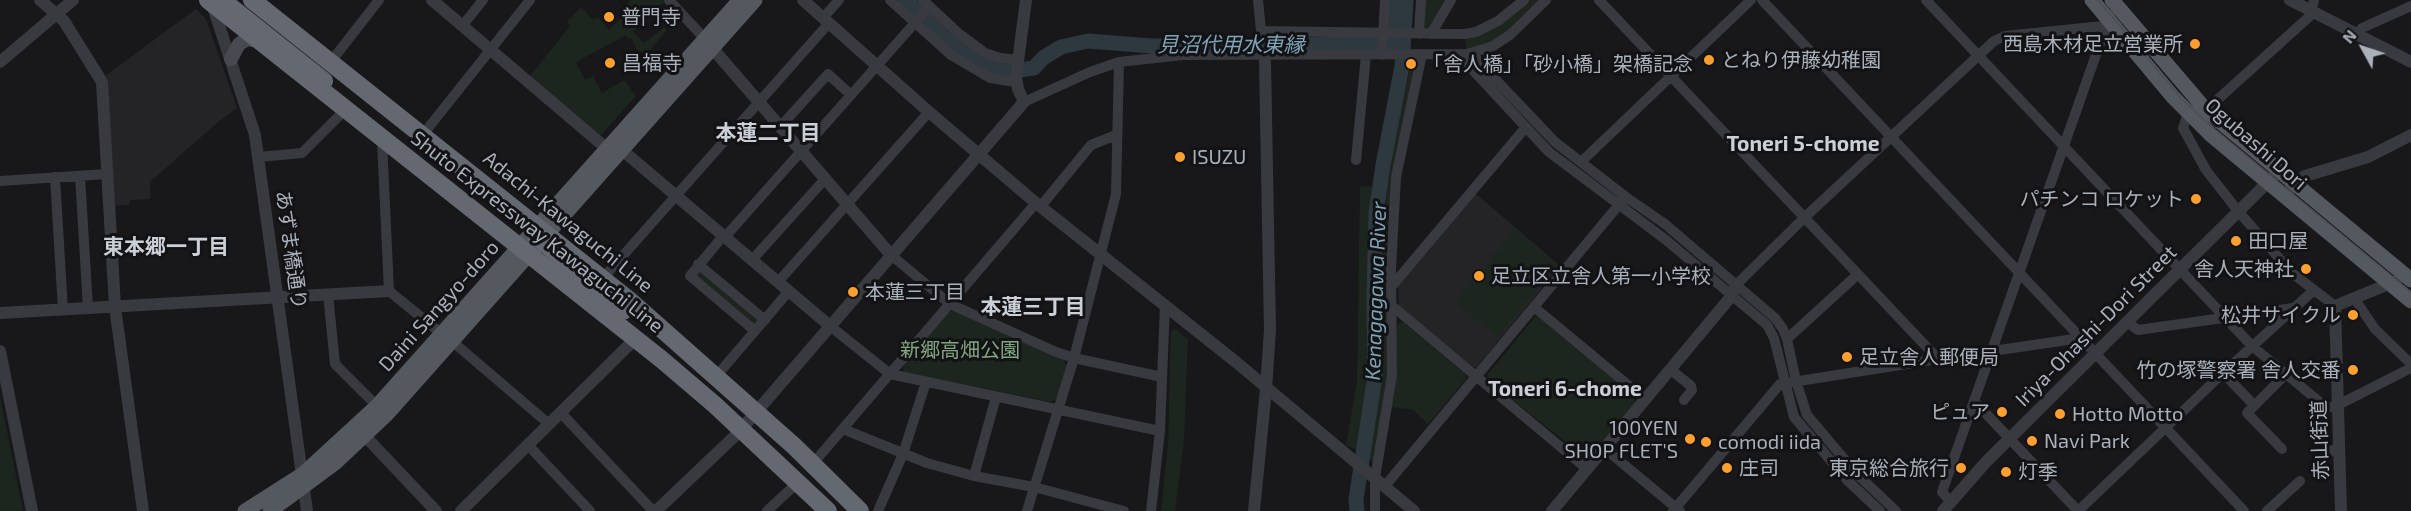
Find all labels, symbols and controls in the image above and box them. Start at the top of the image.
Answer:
place label: 普門寺 [621,5,681,29]
marker: 普門寺 [602,10,616,24]
north arrow [2333,18,2393,78]
text: N [2338,26,2360,47]
water label: 見沼代用水東縁 [1158,32,1304,58]
place label: 西島木材足立営業所 [2003,32,2183,56]
marker: 西島木材足立営業所 [2188,37,2202,51]
place label: とねり伊藤幼稚園 [1721,48,1881,72]
place label: 昌福寺 [622,51,682,75]
place label: 「舎人橋」「砂小橋」架橋記念 [1423,52,1693,76]
marker: とねり伊藤幼稚園 [1702,53,1716,67]
marker: 昌福寺 [603,56,617,70]
marker: 「舎人橋」「砂小橋」架橋記念 [1404,57,1418,71]
street label: Ogubashi Dori [2200,93,2312,195]
district label: 本蓮二丁目 [716,120,820,146]
street label: Shuto Expressway Kawaguchi Line [406,126,668,338]
district label: Toneri 5-chome [1726,131,1880,157]
place label: ISUZU [1192,145,1246,169]
street label: Adachi-Kawaguchi Line [478,146,658,298]
marker: ISUZU [1173,150,1187,164]
place label: パチンコ ロケット [2020,187,2184,211]
street label: あずま橋通り [271,189,311,311]
marker: パチンコ ロケット [2189,192,2203,206]
water label: Kenagagawa River [1360,201,1392,381]
place label: 田口屋 [2248,229,2308,253]
district label: 東本郷一丁目 [103,234,229,260]
marker: 田口屋 [2229,234,2243,248]
street label: Daini Sangyo-doro [374,236,504,376]
street label: Iriya-Ohashi-Dori Street [2010,240,2182,412]
place label: 舎人天神社 [2194,257,2294,281]
marker: 舎人天神社 [2299,262,2313,276]
place label: 足立区立舎人第一小学校 [1491,264,1711,288]
marker: 足立区立舎人第一小学校 [1472,269,1486,283]
place label: 本蓮三丁目 [865,280,965,304]
marker: 本蓮三丁目 [846,285,860,299]
district label: 本蓮三丁目 [981,294,1085,320]
place label: 松井サイクル [2221,303,2341,327]
marker: 松井サイクル [2346,308,2360,322]
park label: 新郷高畑公園 [900,338,1020,362]
place label: 足立舎人郵便局 [1859,345,1999,369]
marker: 足立舎人郵便局 [1840,350,1854,364]
place label: 竹の塚警察署 舎人交番 [2137,358,2341,382]
marker: 竹の塚警察署 舎人交番 [2346,363,2360,377]
district label: Toneri 6-chome [1488,376,1642,402]
place label: ピュア [1930,400,1990,424]
street label: 赤山街道 [2307,400,2333,480]
place label: Hotto Motto [2072,402,2183,426]
marker: ピュア [1995,405,2009,419]
marker: Hotto Motto [2053,407,2067,421]
place label: 100YEN SHOP FLET'S [1565,416,1678,463]
place label: Navi Park [2044,429,2130,453]
place label: comodi iida [1718,430,1821,454]
marker: 100YEN SHOP FLET'S [1683,432,1697,446]
marker: Navi Park [2025,434,2039,448]
marker: comodi iida [1699,435,1713,449]
place label: 庄司 [1739,456,1779,480]
place label: 東京総合旅行 [1829,456,1949,480]
place label: 灯季 [2018,460,2058,484]
marker: 庄司 [1720,461,1734,475]
marker: 東京総合旅行 [1954,461,1968,475]
marker: 灯季 [1999,465,2013,479]

